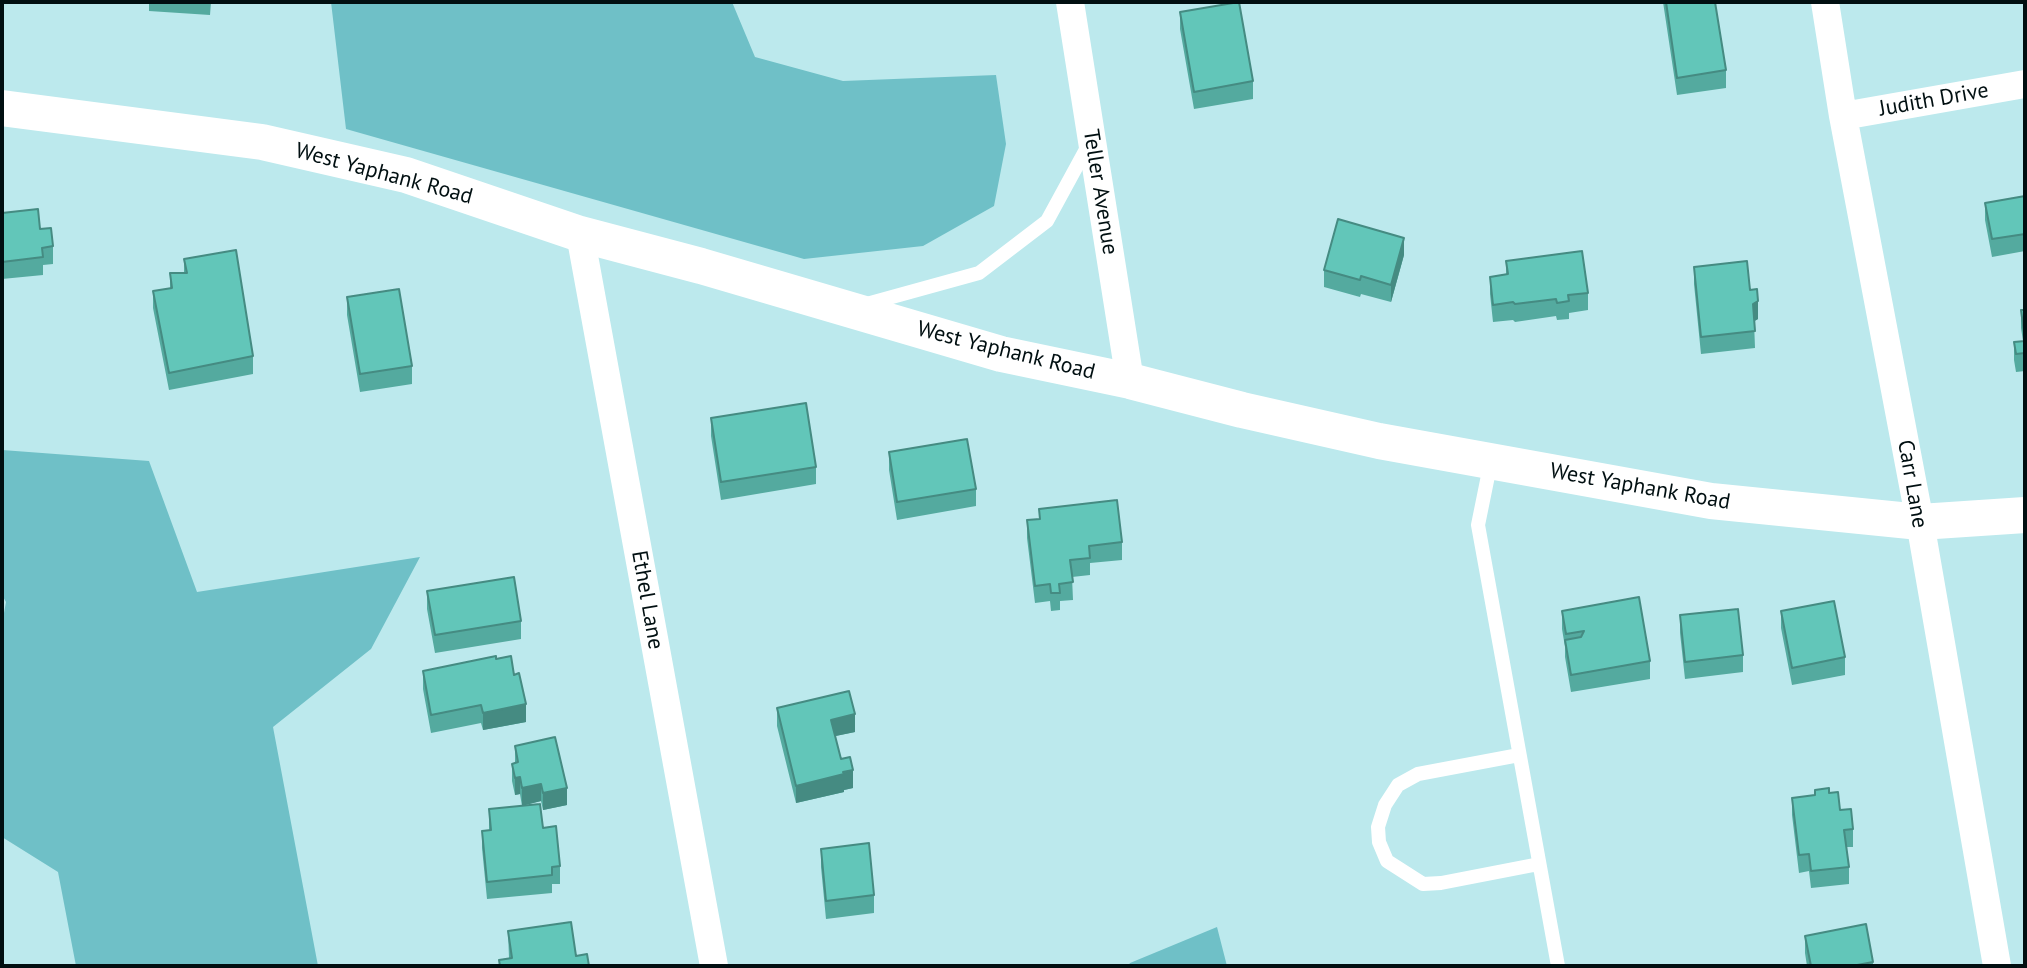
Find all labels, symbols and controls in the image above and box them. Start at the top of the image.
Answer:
street label: Judith Drive [1877,77,1991,123]
street label: Teller Avenue [1077,127,1123,257]
street label: West Yaphank Road [292,138,476,210]
street label: West Yaphank Road [914,316,1098,386]
street label: Carr Lane [1891,438,1933,530]
street label: West Yaphank Road [1548,458,1732,516]
street label: Ethel Lane [625,549,669,651]

